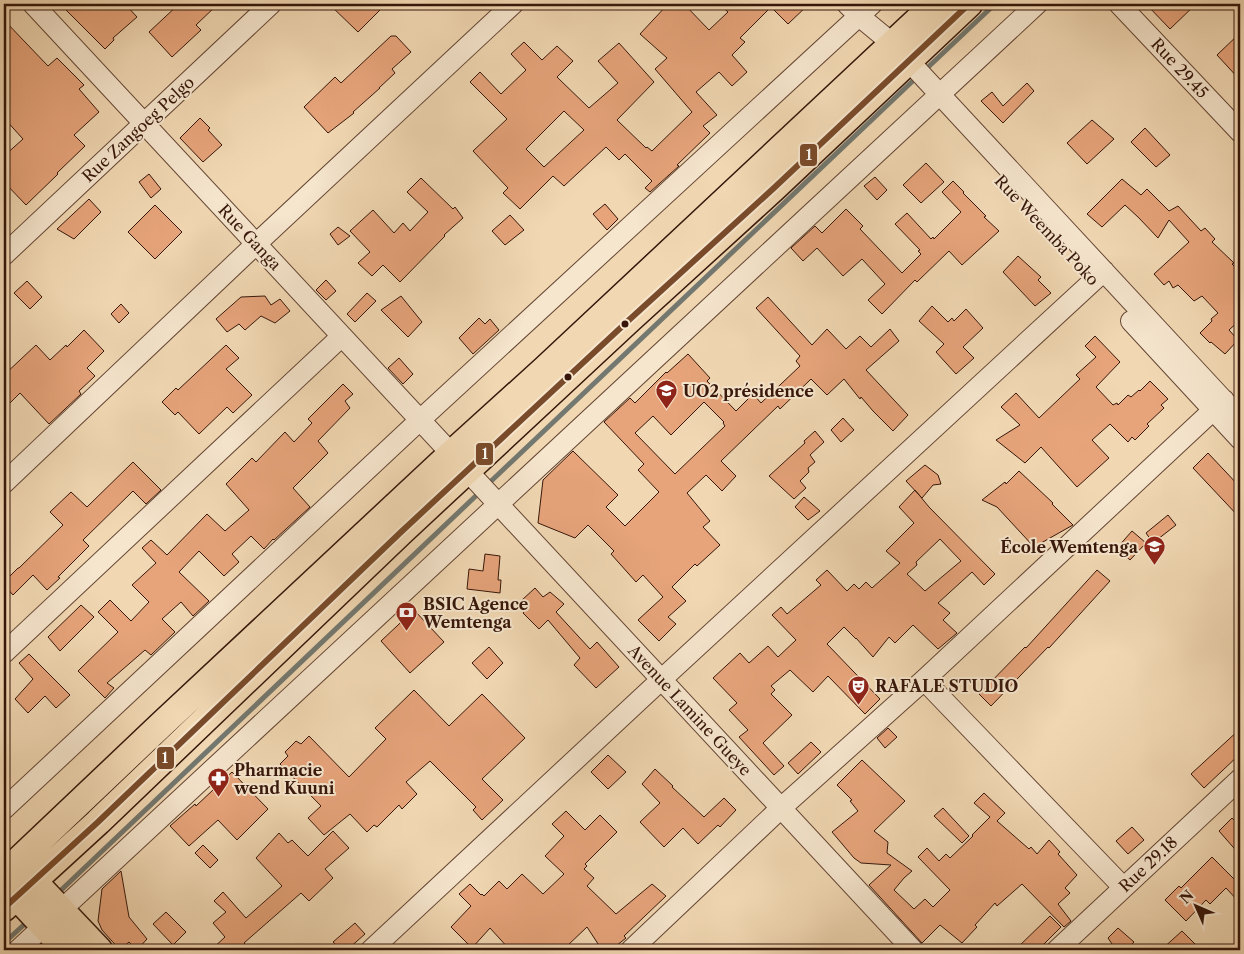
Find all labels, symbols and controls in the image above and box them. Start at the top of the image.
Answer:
street label: Rue 29.45 [1147,34,1213,102]
street label: Rue Zangoeg Pelgo [78,72,198,186]
line badge: 1 [799,143,818,167]
text: 1 [806,146,813,164]
street label: Rue Weemba Poko [991,171,1103,290]
street label: Rue Ganga [214,200,286,275]
unlabelled marker [620,319,630,329]
unlabelled marker [563,372,573,382]
school or university icon: UO2 présidence [655,379,679,410]
place label: UO2 présidence [683,381,814,401]
line badge: 1 [475,442,494,466]
text: 1 [482,445,489,463]
school or university icon: École Wemtenga [1142,535,1166,566]
place label: École Wemtenga [1000,537,1139,557]
place label: BSIC Agence Wemtenga [422,594,529,632]
bank icon: BSIC Agence Wemtenga [395,601,419,632]
street label: Avenue Lamine Gueye [623,640,756,780]
theatre icon: RAFALE STUDIO [847,674,871,705]
place label: RAFALE STUDIO [875,676,1018,696]
line badge: 1 [156,746,175,770]
text: 1 [162,749,169,767]
place label: Pharmacie wend Kuuni [233,760,335,798]
pharmacy icon: Pharmacie wend Kuuni [206,767,230,798]
street label: Rue 29.18 [1114,832,1182,896]
north arrow [1172,882,1222,932]
text: N [1176,886,1197,907]

